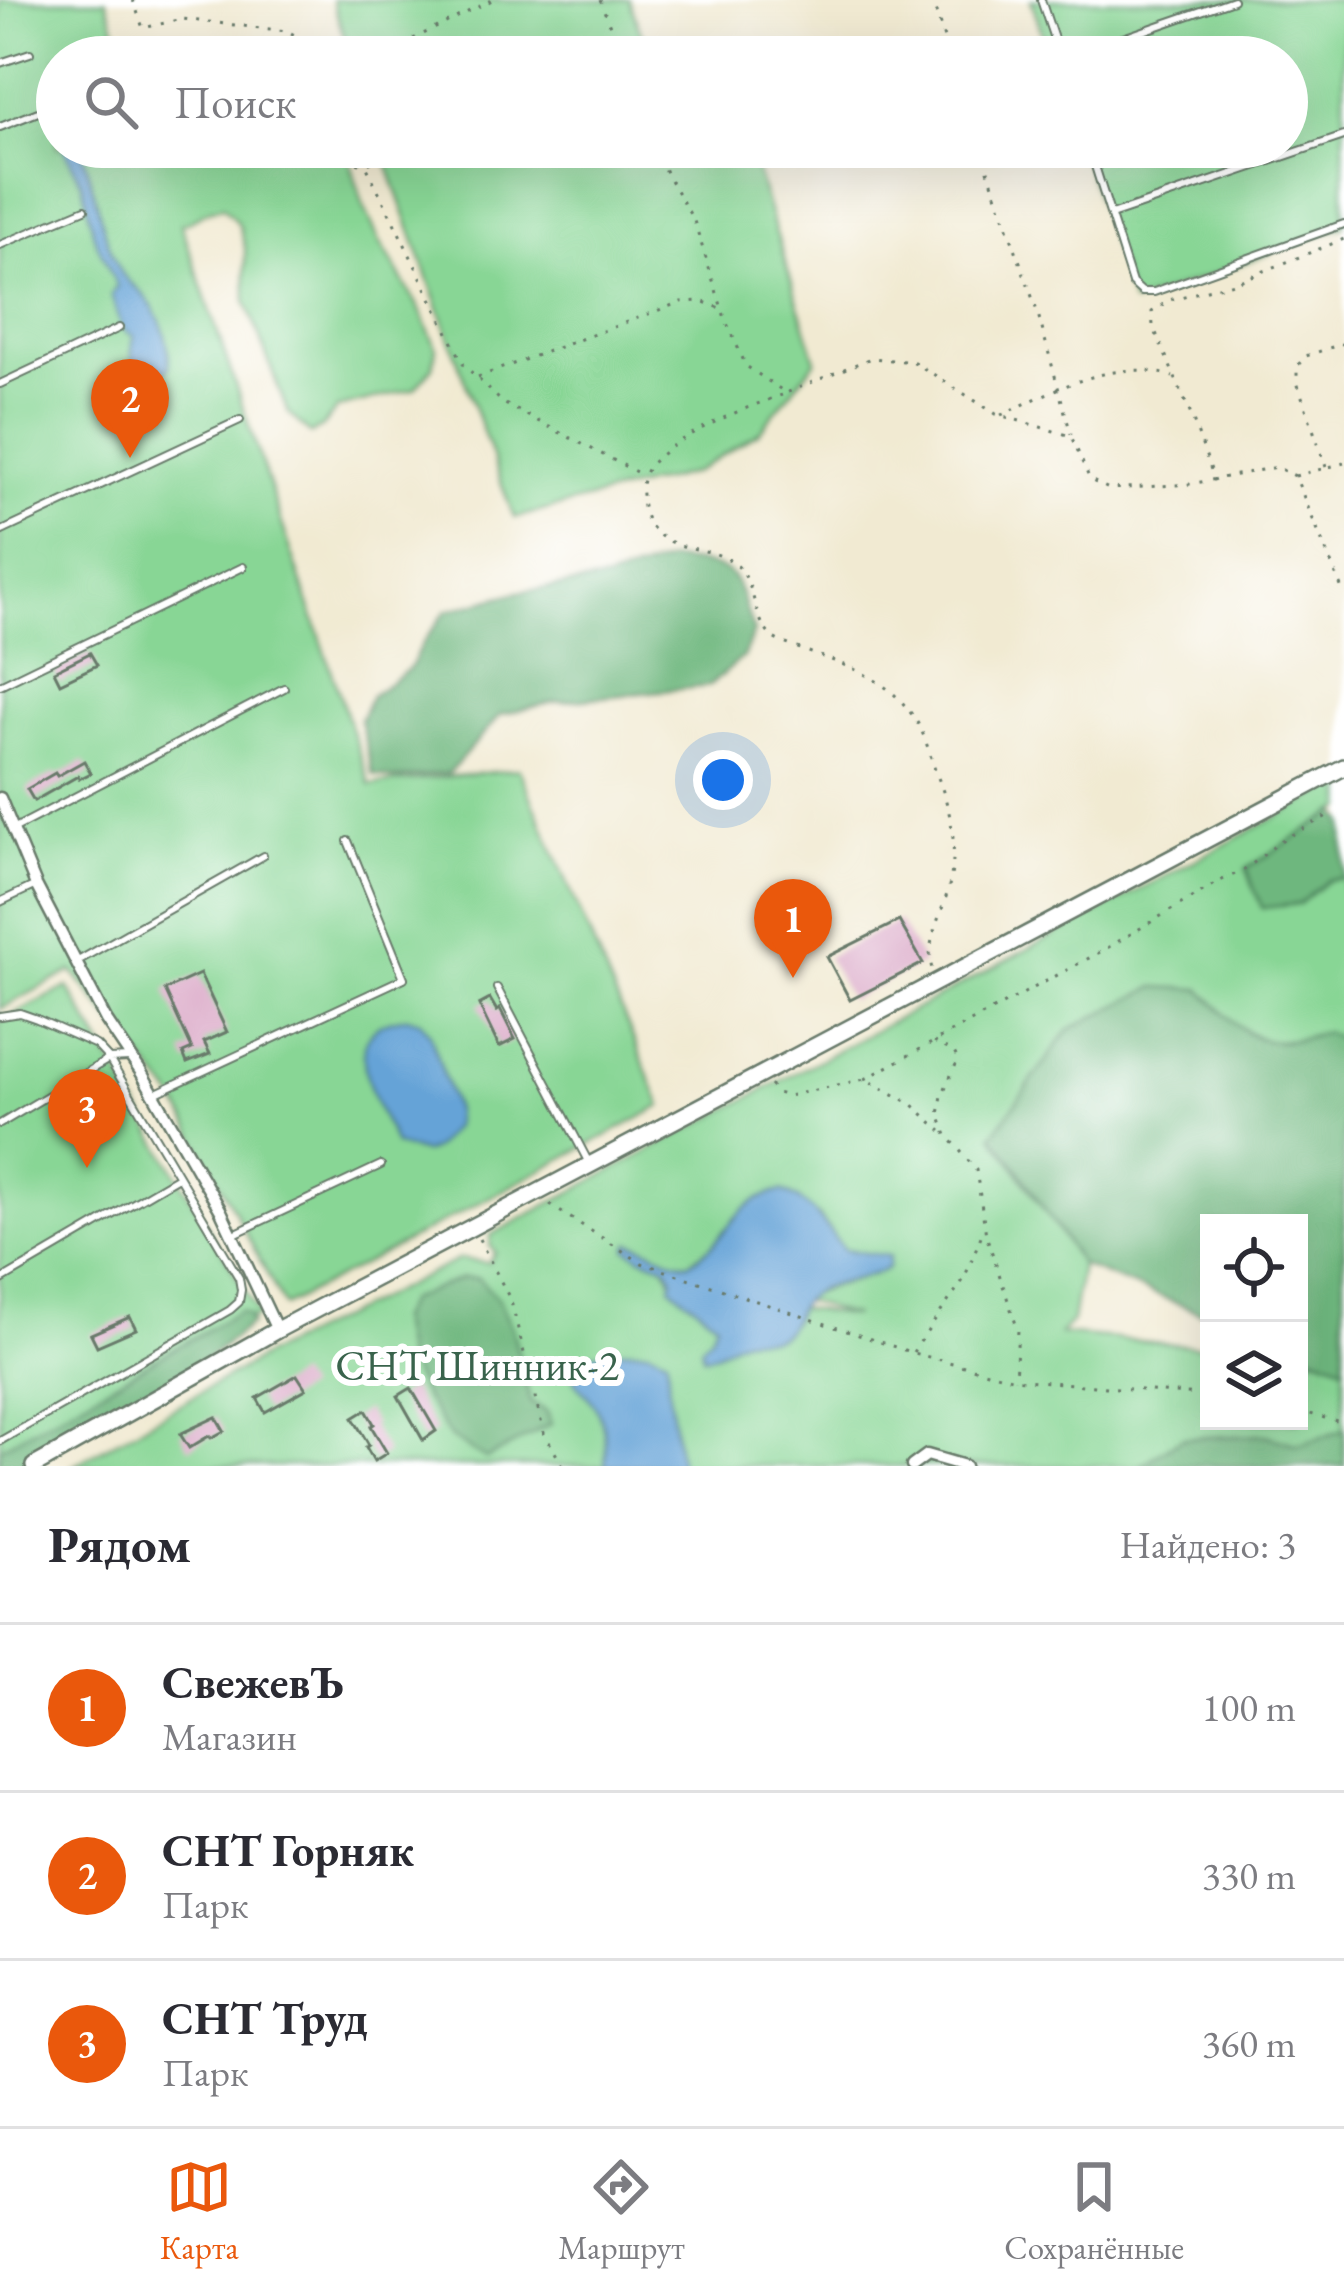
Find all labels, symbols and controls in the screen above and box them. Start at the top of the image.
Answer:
search box [36,36,1308,168]
icon: search [78,69,144,135]
text: Поиск [174,73,296,131]
pin: 2 [91,359,169,458]
your location [693,750,753,810]
pin: 1 [754,879,832,978]
pin: 3 [48,1069,126,1168]
map controls [1200,1214,1308,1430]
button: locate [1200,1214,1308,1322]
button: layers [1200,1322,1308,1430]
park label: СНТ Шинник-2 [335,1338,619,1393]
text: Рядом [48,1511,191,1577]
text: Найдено: 3 [1119,1519,1296,1570]
text: СвежевЪ [162,1653,344,1711]
text: 1 [77,1682,97,1733]
text: 100 m [1202,1682,1296,1733]
text: Магазин [162,1711,297,1762]
text: СНТ Горняк [162,1821,414,1879]
text: 2 [77,1850,97,1901]
text: 330 m [1202,1850,1296,1901]
text: Парк [162,1879,249,1930]
text: СНТ Труд [162,1989,368,2047]
text: 3 [77,2018,97,2069]
text: 360 m [1202,2018,1296,2069]
text: Парк [162,2047,249,2098]
tab: Карта [160,2154,239,2269]
tab: Маршрут [558,2154,685,2269]
tab: Сохранённые [1004,2154,1184,2269]

